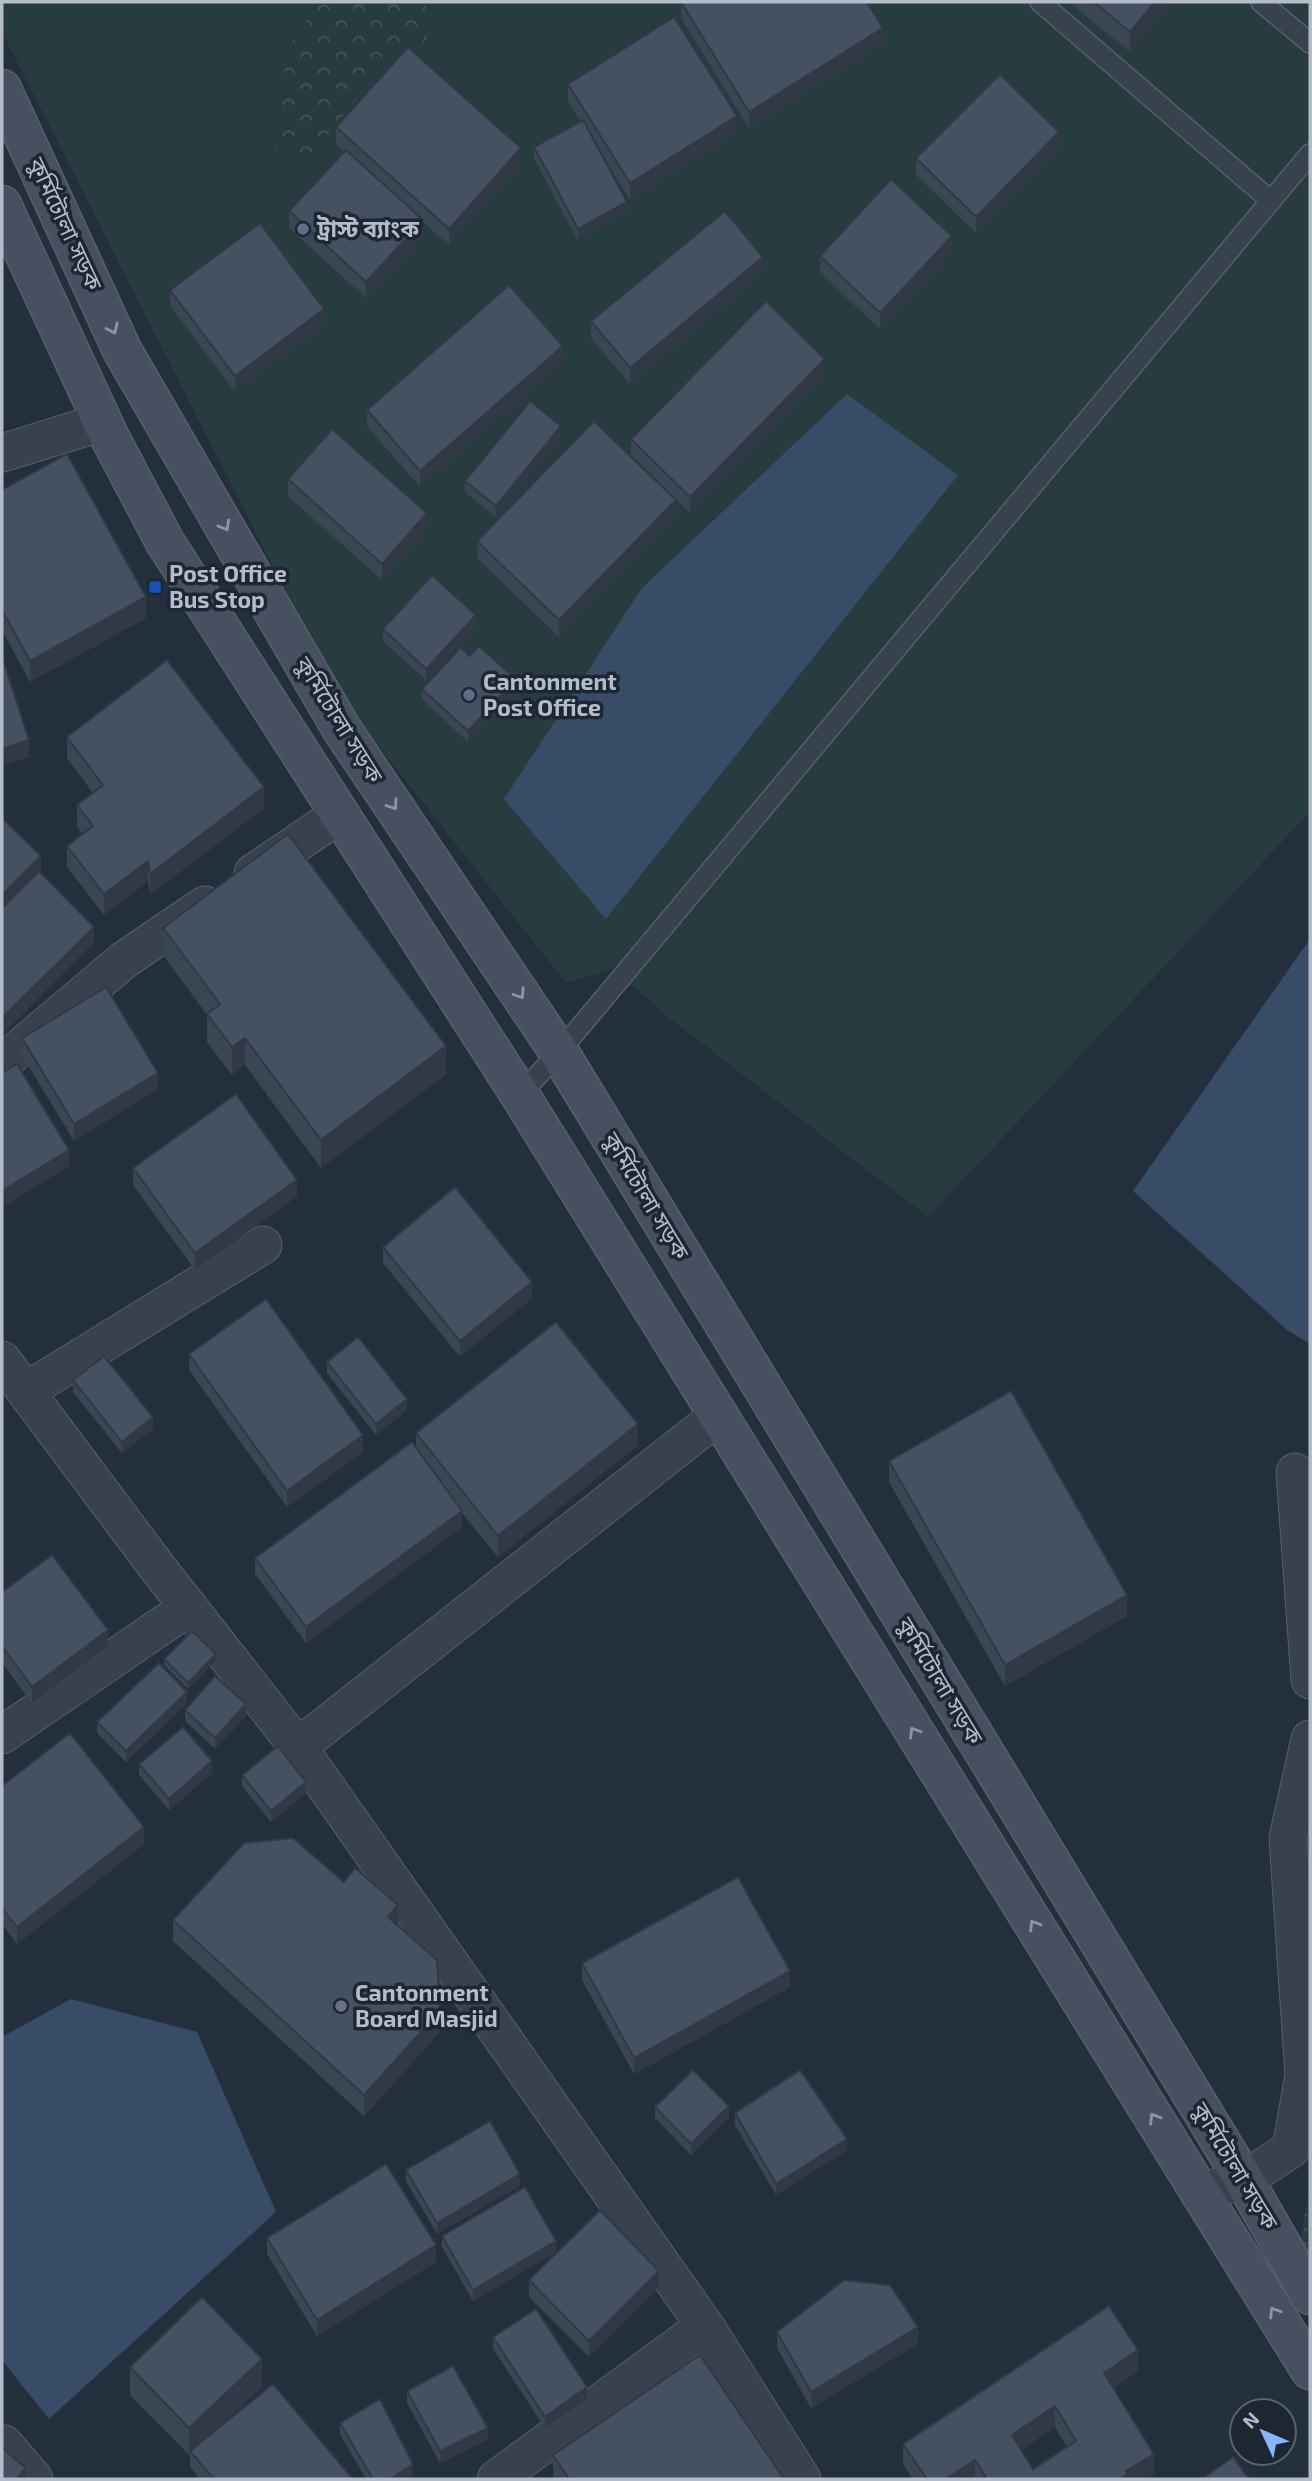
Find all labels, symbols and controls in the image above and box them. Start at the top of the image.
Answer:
street label: কুর্মিটোলা সড়ক [22,152,109,295]
place label: ট্রাস্ট ব্যাংক [316,214,419,242]
marker: ট্রাস্ট ব্যাংক [295,221,311,237]
one-way arrow [105,322,119,334]
one-way arrow [217,519,230,532]
place label: Post Office Bus Stop [169,559,287,613]
marker: Post Office Bus Stop [147,579,163,595]
street label: কুর্মিটোলা সড়ক [289,651,390,788]
place label: Cantonment Post Office [483,667,617,721]
marker: Cantonment Post Office [461,687,477,703]
one-way arrow [385,797,397,810]
one-way arrow [512,986,524,999]
street label: কুর্মিটোলা সড়ক [597,1126,696,1265]
street label: কুর্মিটোলা সড়ক [891,1611,990,1750]
one-way arrow [910,1726,923,1739]
one-way arrow [1030,1920,1043,1933]
place label: Cantonment Board Masjid [355,1978,498,2032]
marker: Cantonment Board Masjid [333,1998,349,2014]
street label: কুর্মিটোলা সড়ক [1186,2096,1285,2235]
one-way arrow [1150,2113,1163,2126]
one-way arrow [1270,2306,1283,2319]
north arrow [1228,2397,1298,2467]
text: N [1237,2407,1263,2433]

